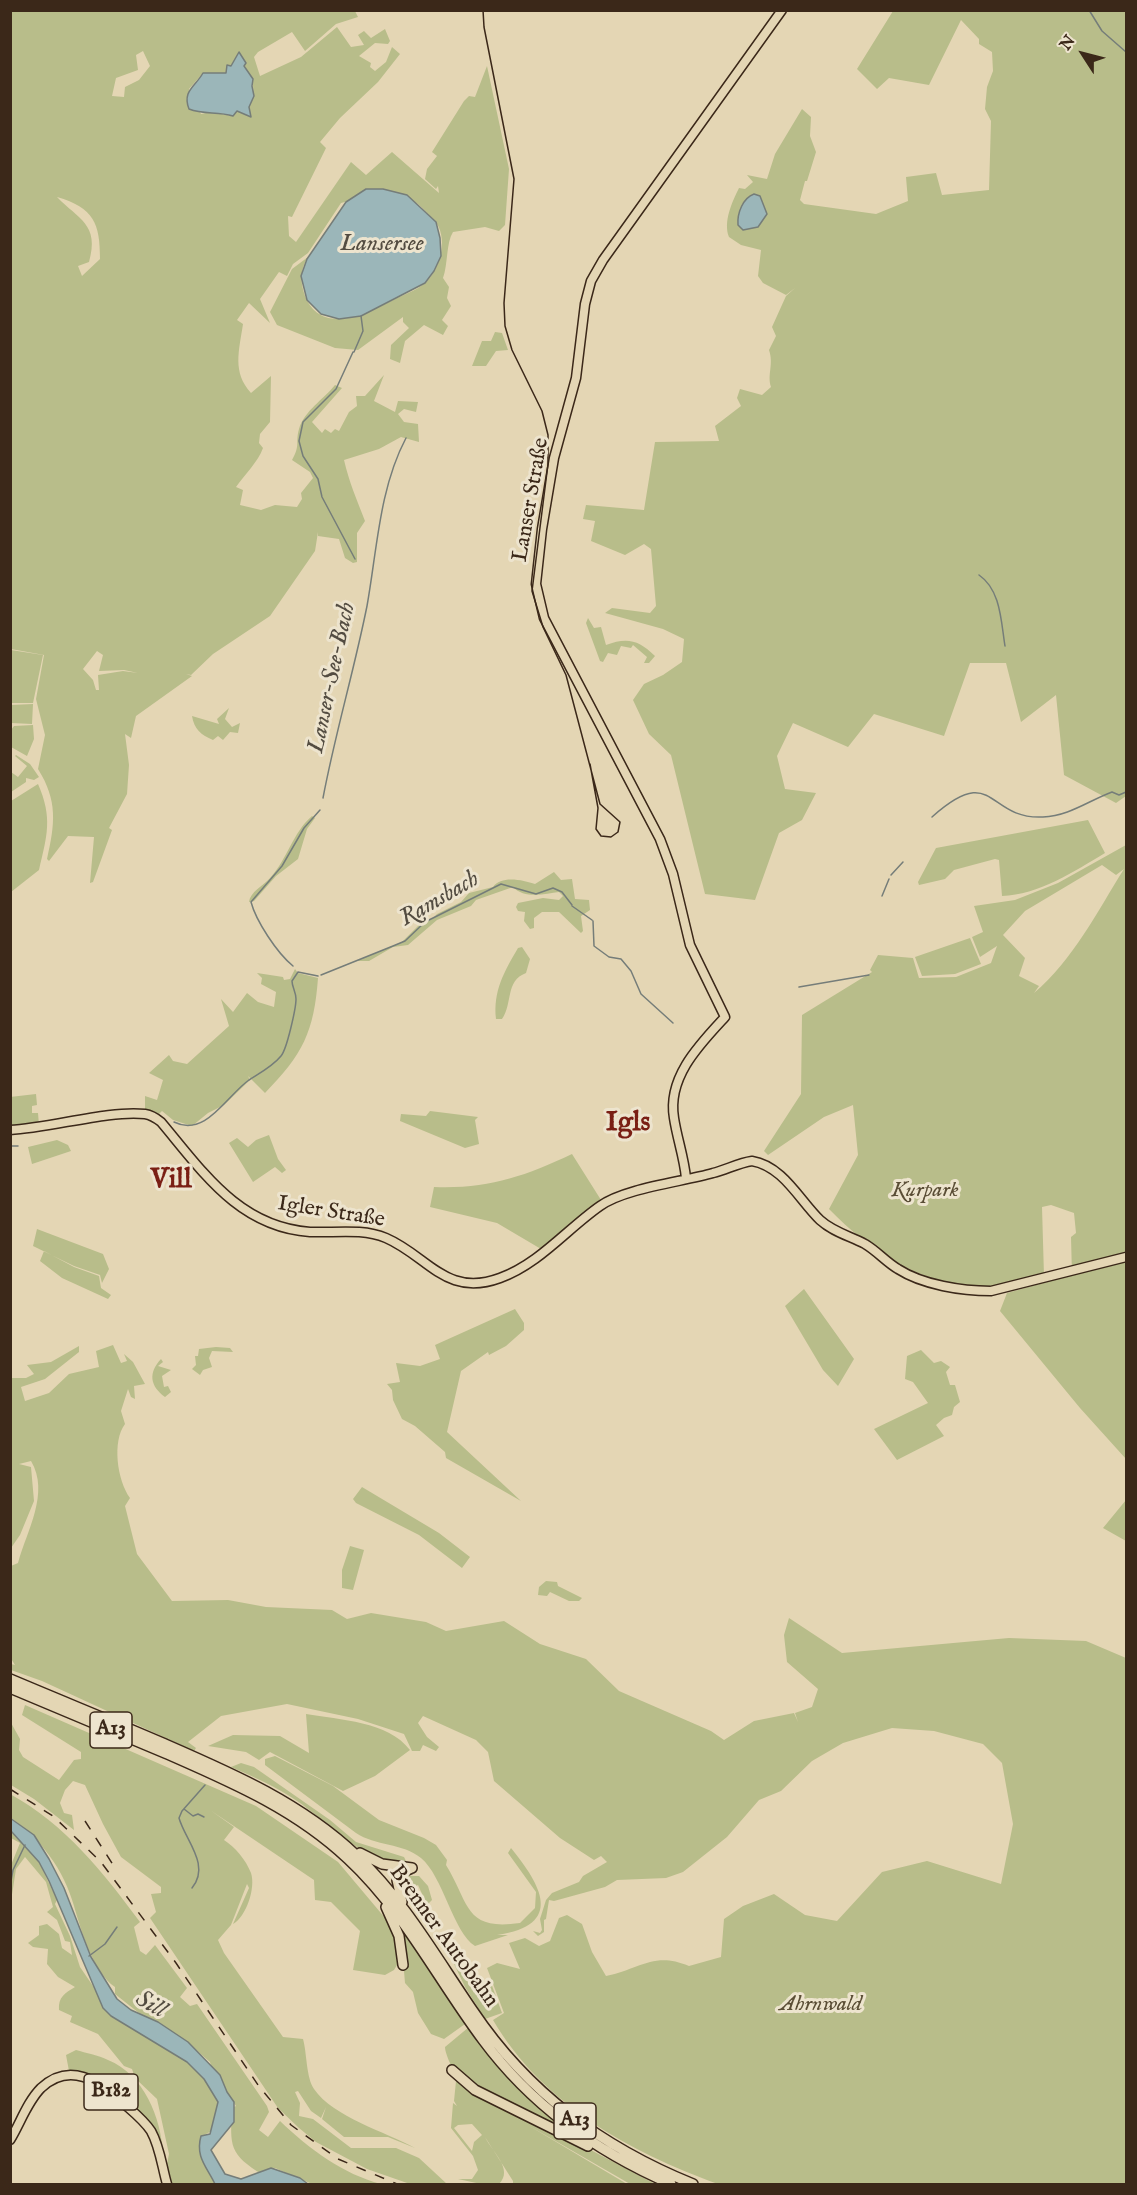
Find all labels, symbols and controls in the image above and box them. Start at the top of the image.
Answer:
north arrow [1053,24,1113,84]
text: N [1056,32,1081,55]
water label: Lansersee [340,231,424,259]
street label: Lanser Straße [508,436,556,564]
water label: Lanser-See-Bach [303,600,363,756]
water label: Ramsbach [395,866,485,934]
district label: Igls [606,1107,650,1141]
district label: Vill [150,1164,192,1198]
park label: Kurpark [892,1178,958,1204]
street label: Igler Straße [276,1192,386,1234]
road number: A13 [90,1712,132,1748]
street label: Brenner Autobahn [383,1861,503,2013]
water label: Sill [130,1986,170,2026]
park label: Ahrnwald [780,1992,862,2018]
road number: B182 [84,2074,138,2110]
road number: A13 [554,2103,596,2139]

